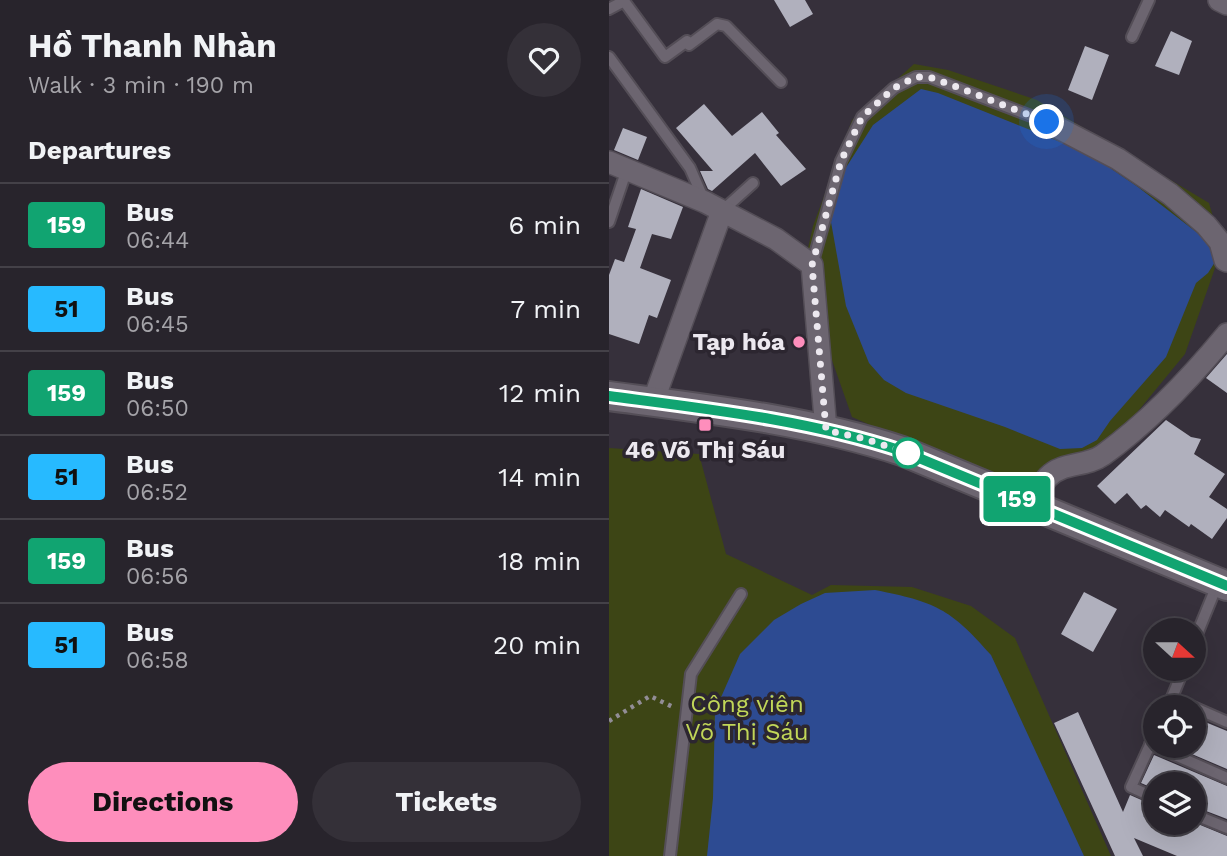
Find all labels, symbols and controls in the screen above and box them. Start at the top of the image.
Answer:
button: heart [507,23,581,97]
text: Hồ Thanh Nhàn [28,26,277,65]
text: Walk · 3 min · 190 m [28,72,254,99]
your location [1029,104,1064,139]
text: Departures [28,135,171,165]
text: Bus [126,197,174,227]
text: 6 min [509,210,581,240]
text: 159 [47,211,86,239]
text: 06:44 [126,227,189,254]
text: Bus [126,281,174,311]
text: 7 min [511,294,581,324]
text: 51 [54,295,79,323]
text: 06:45 [126,311,189,338]
place label: Tạp hóa [693,328,785,356]
marker: Tạp hóa [791,334,807,350]
text: Bus [126,365,174,395]
text: 12 min [499,378,581,408]
text: 159 [47,379,86,407]
text: 06:50 [126,395,189,422]
marker: 46 Võ Thị Sáu [697,417,713,433]
place label: 46 Võ Thị Sáu [625,436,785,464]
unlabelled marker [893,438,923,468]
text: Bus [126,449,174,479]
text: 14 min [498,462,581,492]
text: 51 [54,463,79,491]
line badge: 159 [977,476,1057,522]
text: 06:52 [126,479,188,506]
text: 159 [997,485,1037,513]
text: Bus [126,533,174,563]
text: 18 min [498,546,581,576]
text: 159 [47,547,86,575]
text: 06:56 [126,563,188,590]
text: Bus [126,617,174,647]
north arrow [1143,618,1206,681]
map controls [1143,618,1206,835]
text: 20 min [493,630,581,660]
text: 51 [54,631,79,659]
text: 06:58 [126,647,189,674]
park label: Công viên Võ Thị Sáu [685,690,809,746]
button: locate [1143,695,1206,758]
button: Directions [28,762,298,842]
button: Tickets [312,762,581,842]
button: layers [1143,772,1206,835]

